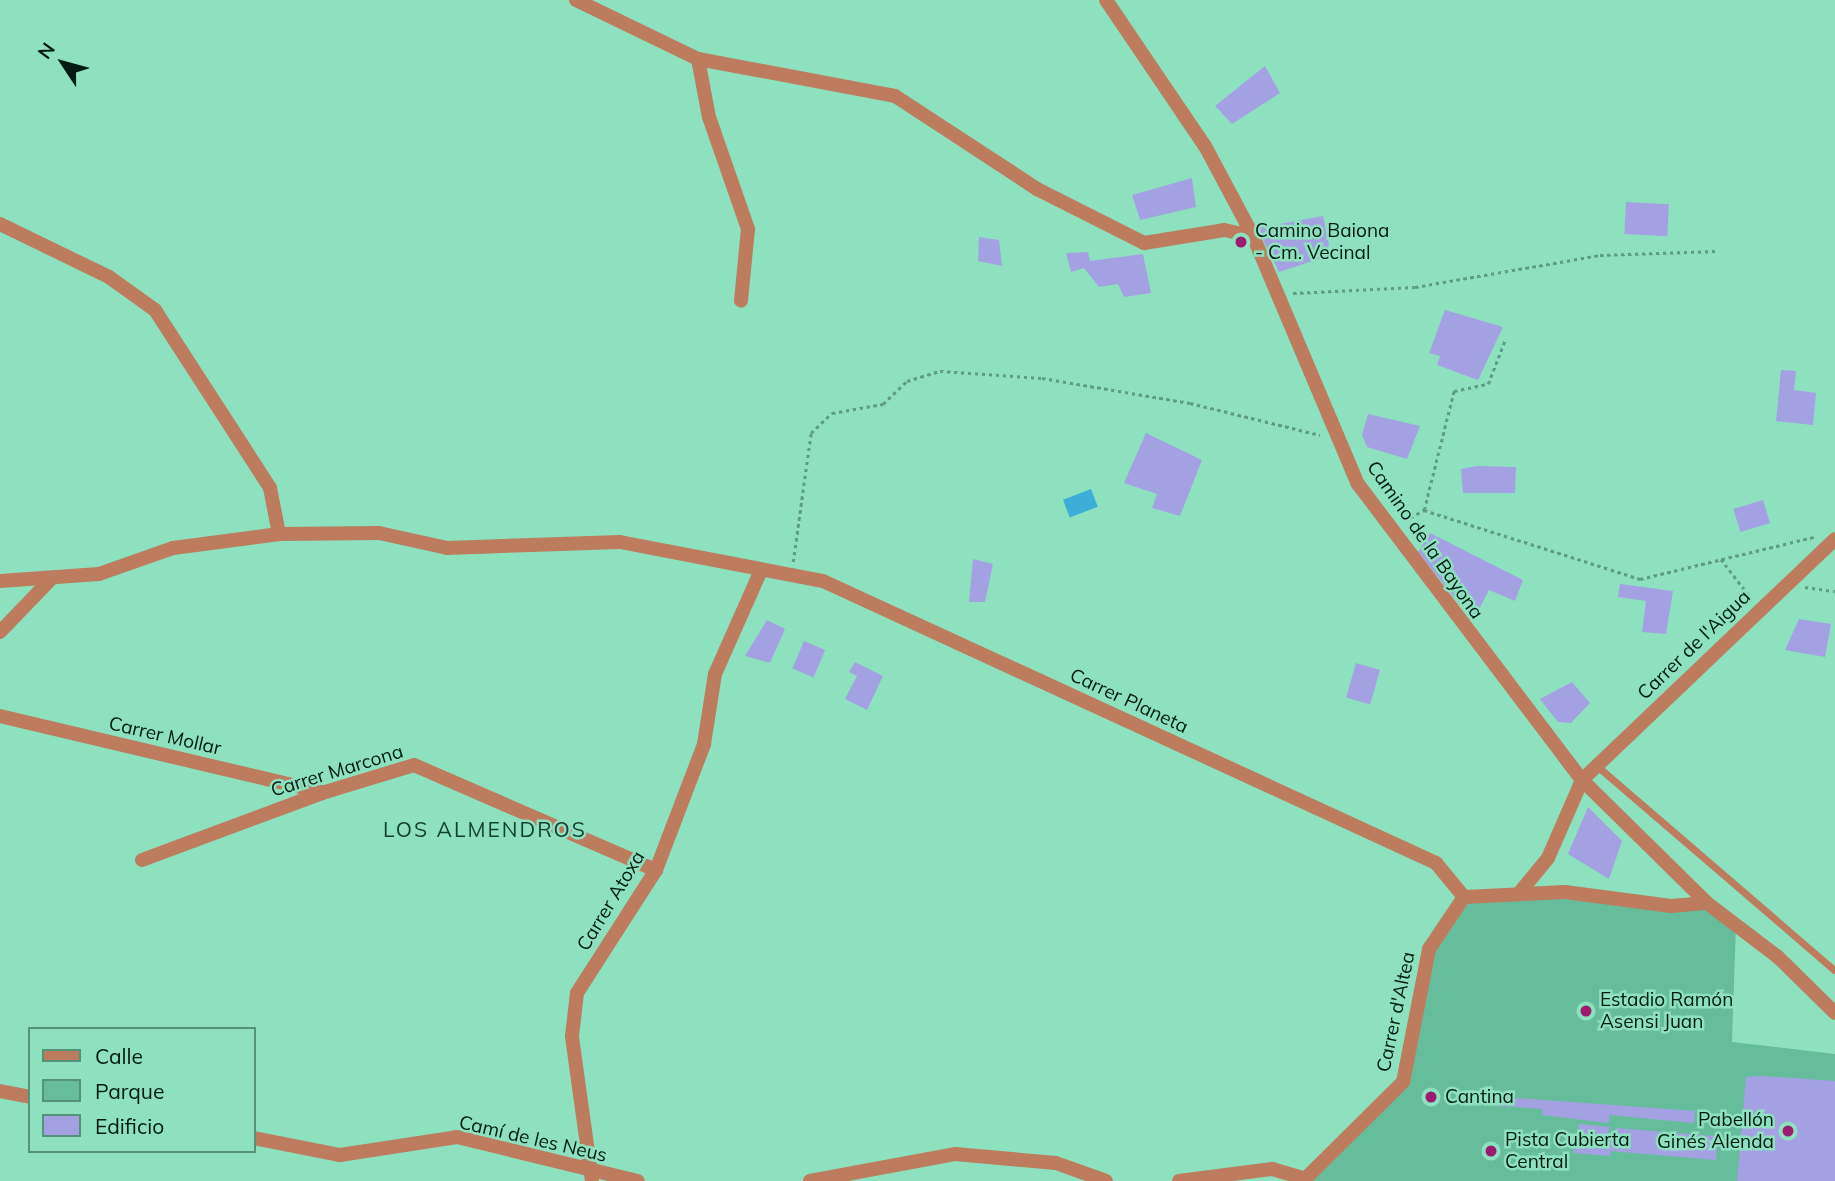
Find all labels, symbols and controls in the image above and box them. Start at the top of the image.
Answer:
north arrow [28,28,98,98]
text: N [32,38,60,64]
place label: Camino Baiona - Cm. Vecinal [1255,220,1389,264]
marker: Camino Baiona - Cm. Vecinal [1233,234,1249,250]
street label: Camino de la Bayona [1362,457,1488,623]
street label: Carrer de l'Aigua [1633,586,1755,704]
street label: Carrer Planeta [1066,664,1192,738]
street label: Carrer Mollar [107,712,223,760]
street label: Carrer Marcona [268,740,406,802]
district label: LOS ALMENDROS [385,816,585,842]
street label: Carrer Atoxa [572,847,650,955]
street label: Carrer d'Altea [1372,950,1420,1074]
place label: Estadio Ramón Asensi Juan [1600,989,1733,1033]
marker: Estadio Ramón Asensi Juan [1578,1003,1594,1019]
legend [28,1027,256,1153]
text: Calle [95,1043,143,1069]
text: Parque [95,1078,164,1104]
place label: Cantina [1445,1086,1514,1108]
marker: Cantina [1423,1089,1439,1105]
place label: Pabellón Ginés Alenda [1657,1109,1774,1153]
street label: Camí de les Neus [457,1111,609,1167]
text: Edificio [95,1113,164,1139]
marker: Pabellón Ginés Alenda [1780,1123,1796,1139]
place label: Pista Cubierta Central [1505,1129,1630,1173]
marker: Pista Cubierta Central [1483,1143,1499,1159]

